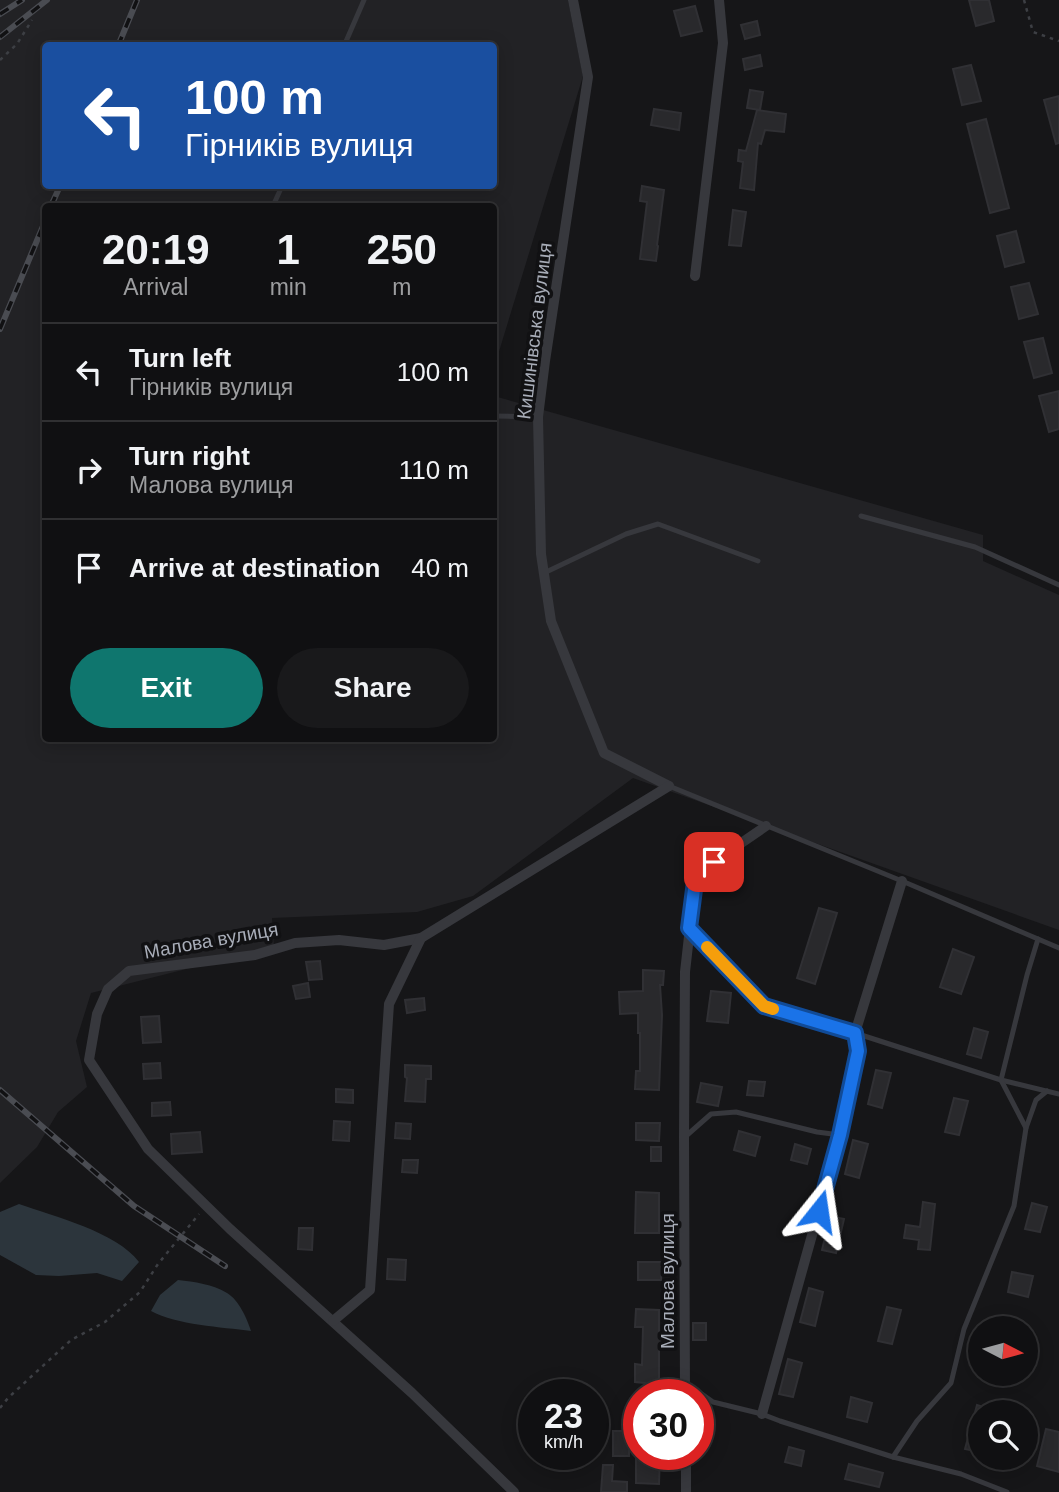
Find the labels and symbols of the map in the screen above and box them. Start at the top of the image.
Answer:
street label: Кишинівська вулиця [513,242,556,421]
pin [684,832,744,892]
street label: Малова вулиця [142,918,280,963]
position arrow [782,1174,856,1248]
street label: Малова вулиця [657,1213,678,1349]
north arrow [968,1316,1038,1386]
speed limit sign: 30 [623,1379,714,1470]

